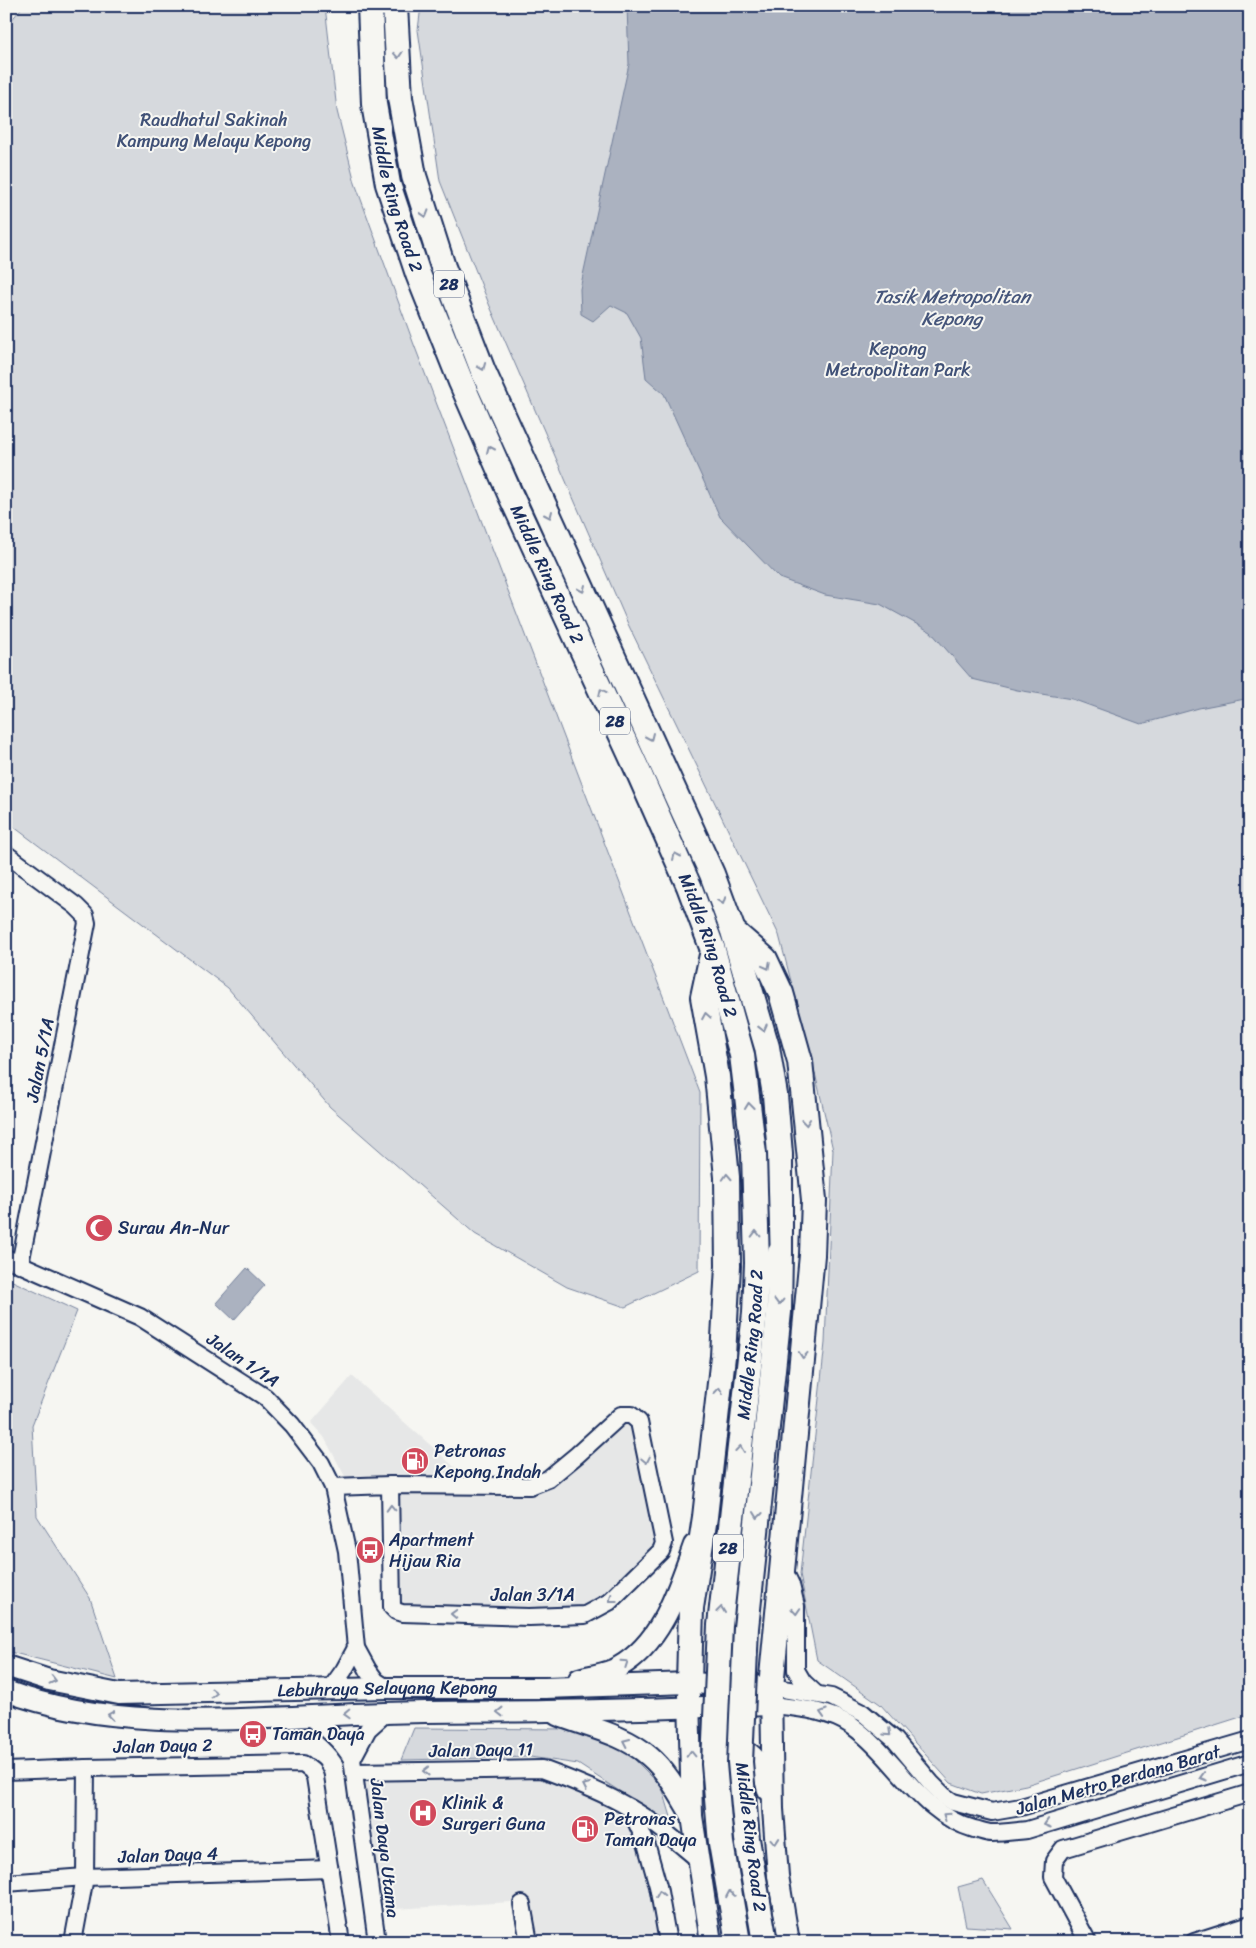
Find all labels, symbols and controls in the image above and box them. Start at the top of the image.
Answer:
one-way arrow [392,51,403,59]
park label: Raudhatul Sakinah Kampung Melayu Kepong [117,104,311,157]
street label: Middle Ring Road 2 [362,123,432,276]
one-way arrow [420,210,430,218]
road number: 28 [434,270,464,298]
water label: Tasik Metropolitan Kepong [874,280,1032,335]
park label: Kepong Metropolitan Park [825,333,971,386]
one-way arrow [475,362,486,371]
one-way arrow [486,445,497,454]
street label: Middle Ring Road 2 [501,499,593,649]
one-way arrow [542,510,553,519]
one-way arrow [576,584,587,593]
one-way arrow [597,688,608,697]
road number: 28 [600,708,630,734]
one-way arrow [643,732,654,741]
one-way arrow [671,852,682,861]
street label: Middle Ring Road 2 [669,868,747,1021]
one-way arrow [716,896,726,905]
one-way arrow [761,960,771,969]
one-way arrow [702,1011,712,1020]
street label: Jalan 5/1A [16,1015,64,1106]
one-way arrow [757,1024,768,1033]
one-way arrow [744,1101,755,1109]
one-way arrow [800,1118,811,1126]
one-way arrow [721,1172,732,1180]
place label: Surau An-Nur [118,1212,231,1244]
mosque icon: Surau An-Nur [84,1213,114,1243]
one-way arrow [751,1230,761,1238]
street label: Middle Ring Road 2 [727,1269,773,1421]
one-way arrow [774,1298,784,1306]
street label: Jalan 1/1A [199,1323,286,1396]
one-way arrow [798,1352,809,1360]
one-way arrow [713,1387,724,1395]
place label: Petronas Kepong Indah [434,1435,541,1488]
one-way arrow [734,1444,745,1452]
fuel station icon: Petronas Kepong Indah [400,1446,430,1476]
one-way arrow [640,1455,651,1464]
one-way arrow [385,1504,396,1512]
one-way arrow [753,1512,764,1520]
place label: Apartment Hijau Ria [388,1524,475,1577]
bus stop icon: Apartment Hijau Ria [355,1535,385,1565]
road number: 28 [713,1535,743,1562]
street label: Jalan 3/1A [490,1579,575,1611]
one-way arrow [608,1593,618,1602]
one-way arrow [715,1606,726,1614]
one-way arrow [790,1608,801,1616]
one-way arrow [449,1609,457,1620]
one-way arrow [619,1660,629,1669]
street label: Lebuhraya Selayang Kepong [277,1672,497,1706]
one-way arrow [48,1675,56,1685]
one-way arrow [210,1688,218,1698]
one-way arrow [496,1707,504,1717]
one-way arrow [343,1709,350,1719]
one-way arrow [819,1709,827,1719]
one-way arrow [107,1710,115,1721]
place label: Taman Daya [272,1718,365,1750]
bus stop icon: Taman Daya [238,1719,268,1749]
one-way arrow [883,1727,892,1736]
street label: Jalan Daya 2 [112,1729,213,1763]
street label: Jalan Daya 11 [428,1733,534,1767]
street label: Jalan Metro Perdana Barat [1011,1735,1225,1825]
one-way arrow [622,1738,631,1748]
one-way arrow [686,1750,696,1758]
street label: Middle Ring Road 2 [726,1760,776,1914]
one-way arrow [422,1766,430,1776]
one-way arrow [1199,1772,1208,1782]
street label: Jalan Daya Utama [360,1775,409,1920]
one-way arrow [582,1782,591,1793]
place label: Klinik & Surgeri Guna [442,1787,546,1840]
hospital icon: Klinik & Surgeri Guna [408,1798,438,1828]
place label: Petronas Taman Daya [604,1803,697,1856]
one-way arrow [942,1813,952,1822]
fuel station icon: Petronas Taman Daya [570,1814,600,1844]
one-way arrow [1044,1818,1052,1828]
street label: Jalan Daya 4 [116,1837,219,1873]
one-way arrow [770,1837,781,1845]
one-way arrow [655,1889,665,1898]
one-way arrow [726,1889,736,1898]

